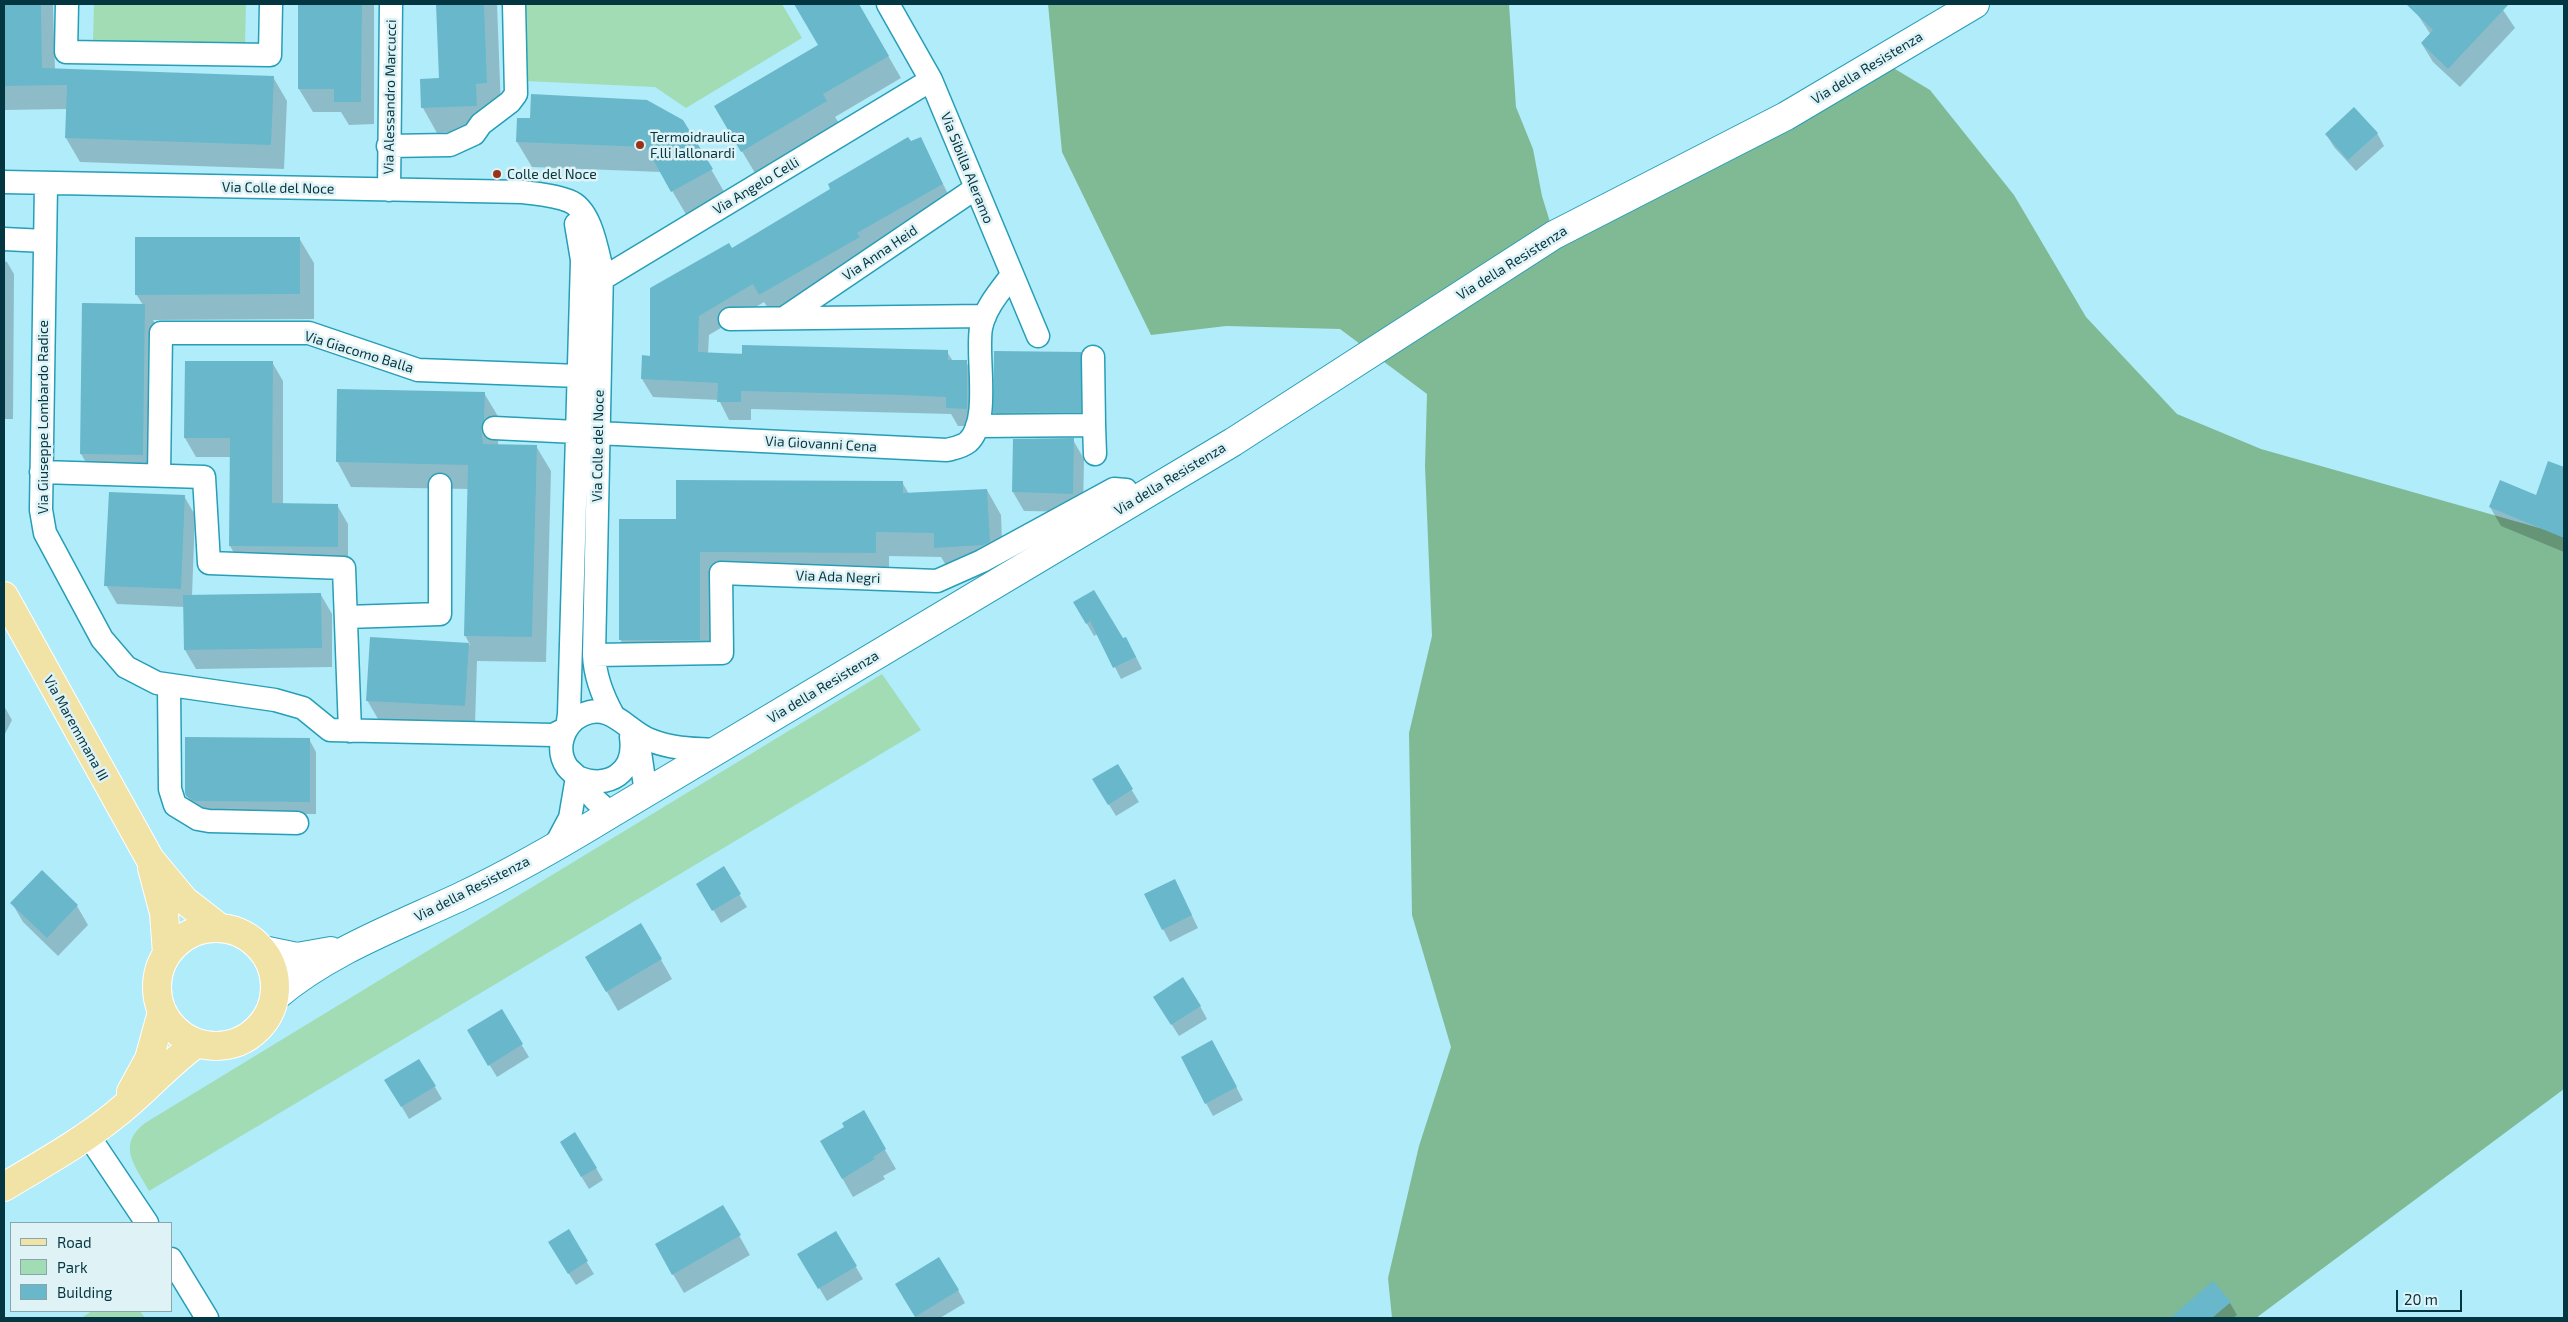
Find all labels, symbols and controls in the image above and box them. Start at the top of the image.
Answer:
street label: Via Alessandro Marcucci [380,19,400,175]
street label: Via della Resistenza [1808,28,1926,108]
street label: Via Sibilla Aleramo [937,110,997,226]
place label: Termoidraulica F.lli Iallonardi [650,129,745,162]
marker: Termoidraulica F.lli Iallonardi [634,139,646,151]
street label: Via Angelo Celli [710,154,802,218]
place label: Colle del Noce [507,166,597,182]
marker: Colle del Noce [491,168,503,180]
street label: Via Colle del Noce [222,179,334,197]
street label: Via Anna Heid [839,222,921,284]
street label: Via della Resistenza [1454,222,1570,304]
street label: Via Giuseppe Lombardo Radice [35,320,51,514]
street label: Via Giacomo Balla [302,327,416,377]
street label: Via Colle del Noce [589,390,607,502]
street label: Via Giovanni Cena [765,433,877,455]
street label: Via della Resistenza [1111,439,1229,519]
street label: Via Ada Negri [795,567,881,587]
street label: Via della Resistenza [764,647,882,727]
street label: Via Maremmana III [40,672,112,784]
street label: Via della Resistenza [412,853,532,925]
legend [10,1222,172,1312]
text: Road [57,1233,92,1251]
text: Park [57,1258,88,1276]
scale bar [2398,1280,2464,1312]
text: Building [57,1283,112,1301]
text: 20 m [2404,1290,2438,1308]

